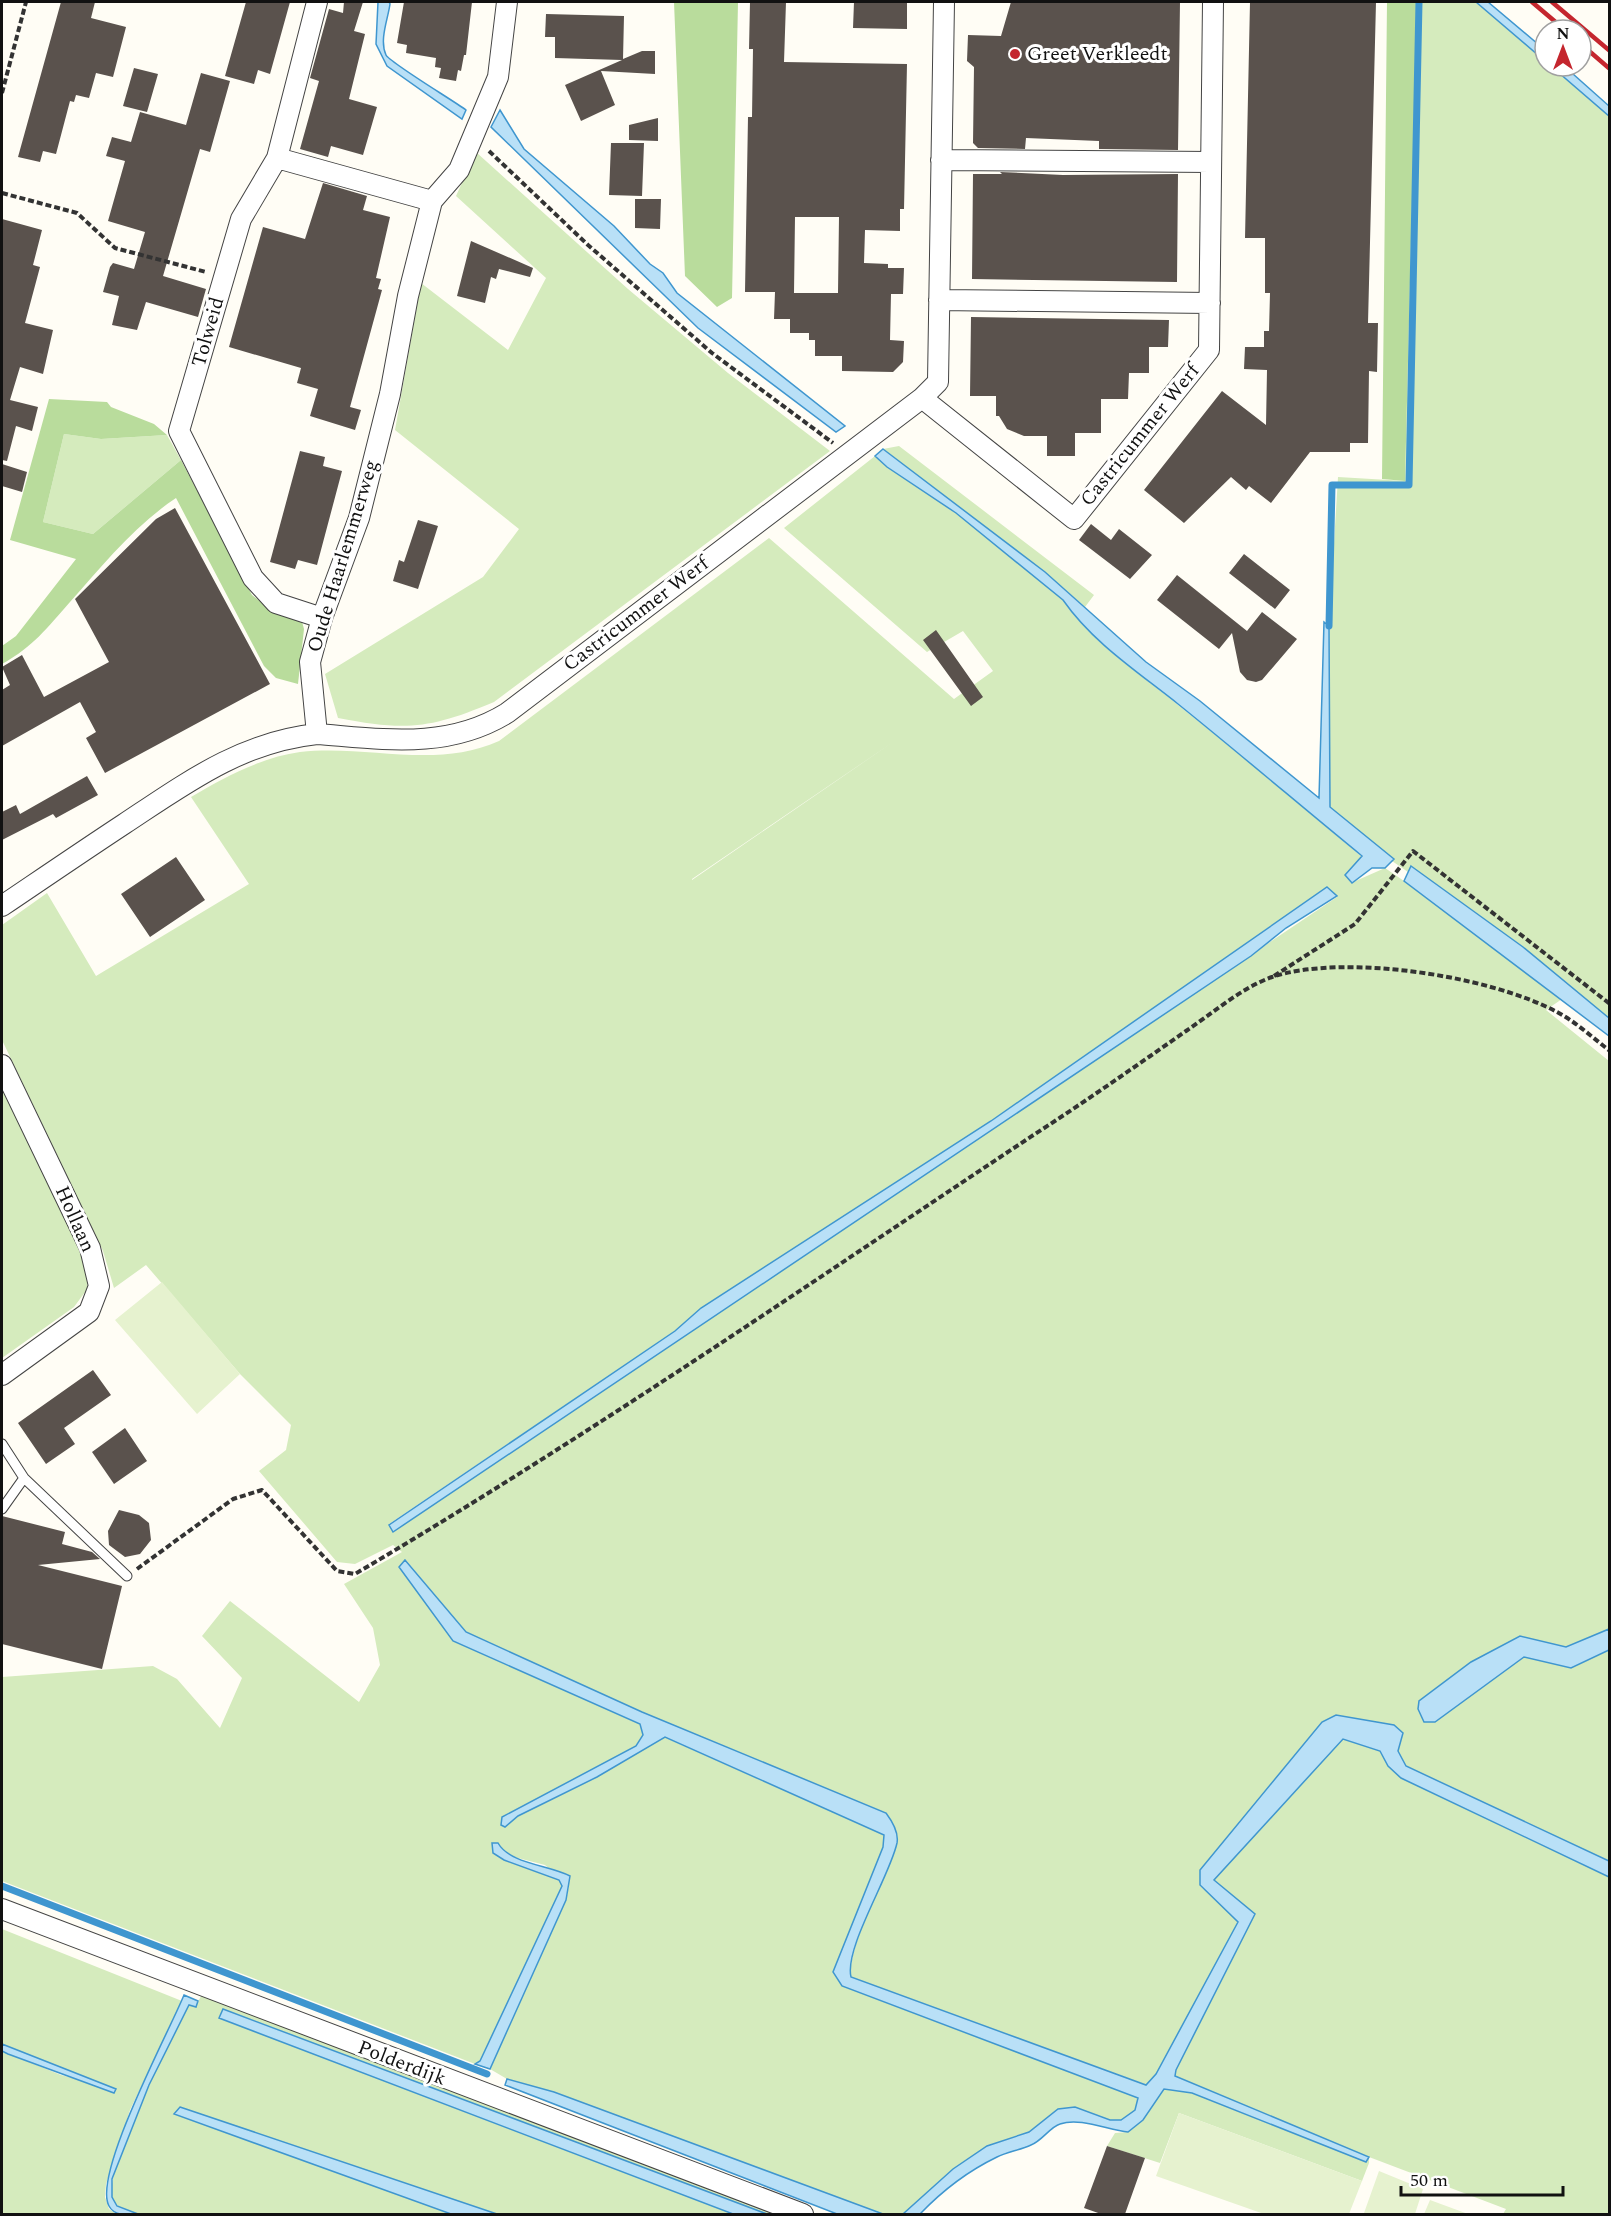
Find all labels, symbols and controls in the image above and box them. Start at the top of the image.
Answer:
north arrow [1533,18,1593,78]
text: N [1556,22,1570,46]
place label: Greet Verkleedt [1027,39,1168,69]
marker: Greet Verkleedt [1008,47,1022,61]
street label: Tolweid [184,294,232,370]
street label: Castricummer Werf [1073,356,1208,513]
street label: Oude Haarlemmerweg [299,456,387,656]
street label: Castricummer Werf [557,548,717,679]
street label: Hollaan [47,1181,103,1257]
street label: Polderdijk [353,2032,451,2094]
scale bar [1401,2159,1563,2197]
text: 50 m [1410,2167,1448,2194]

